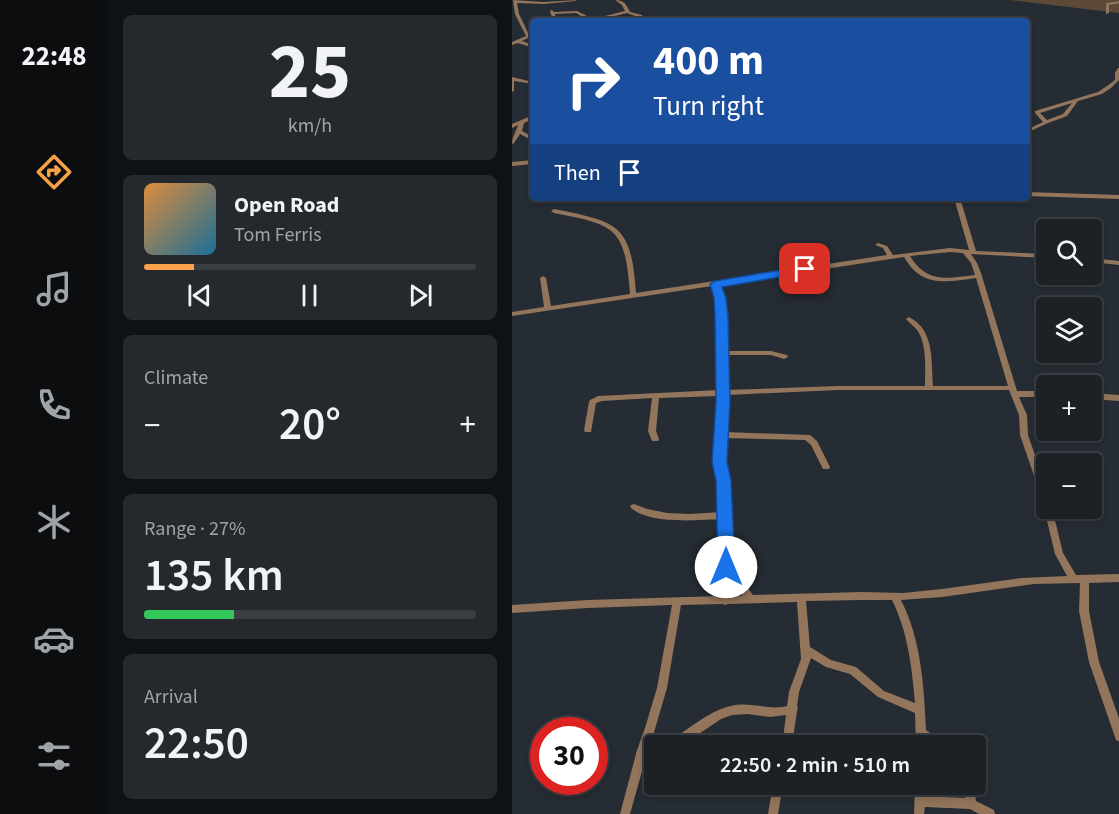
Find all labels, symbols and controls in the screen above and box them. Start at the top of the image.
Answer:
text: 25 [269,17,351,128]
text: 400 m [653,31,764,91]
text: 22:48 [21,37,87,76]
icon: right [554,42,632,120]
text: Turn right [653,87,764,126]
text: km/h [288,112,332,140]
icon: directions [33,151,75,193]
icon: arrive [613,156,646,189]
text: Then [554,157,601,189]
text: Open Road [234,189,339,221]
map controls [1036,219,1102,519]
button: search [1036,219,1102,285]
text: Tom Ferris [234,221,322,249]
pin [779,243,830,294]
icon: arrive [788,252,821,285]
icon: music [33,268,75,310]
icon: previous [183,279,216,312]
icon: pause [293,279,326,312]
icon: next [404,279,437,312]
button: layers [1036,297,1102,363]
text: Climate [144,364,208,392]
button: + [1036,375,1102,441]
icon: phone [33,384,75,426]
text: 20° [279,393,341,457]
text: − [144,402,160,449]
text: + [460,402,476,449]
button: − [1036,453,1102,519]
icon: climate [33,501,75,543]
text: Range · 27% [144,515,245,543]
position arrow [694,535,758,599]
text: 135 km [144,544,284,608]
icon: car [33,618,75,660]
text: Arrival [144,683,198,711]
text: 22:50 [144,712,249,776]
speed limit sign: 30 [530,717,608,795]
icon: filters [33,735,75,777]
text: 22:50 · 2 min · 510 m [720,749,910,781]

